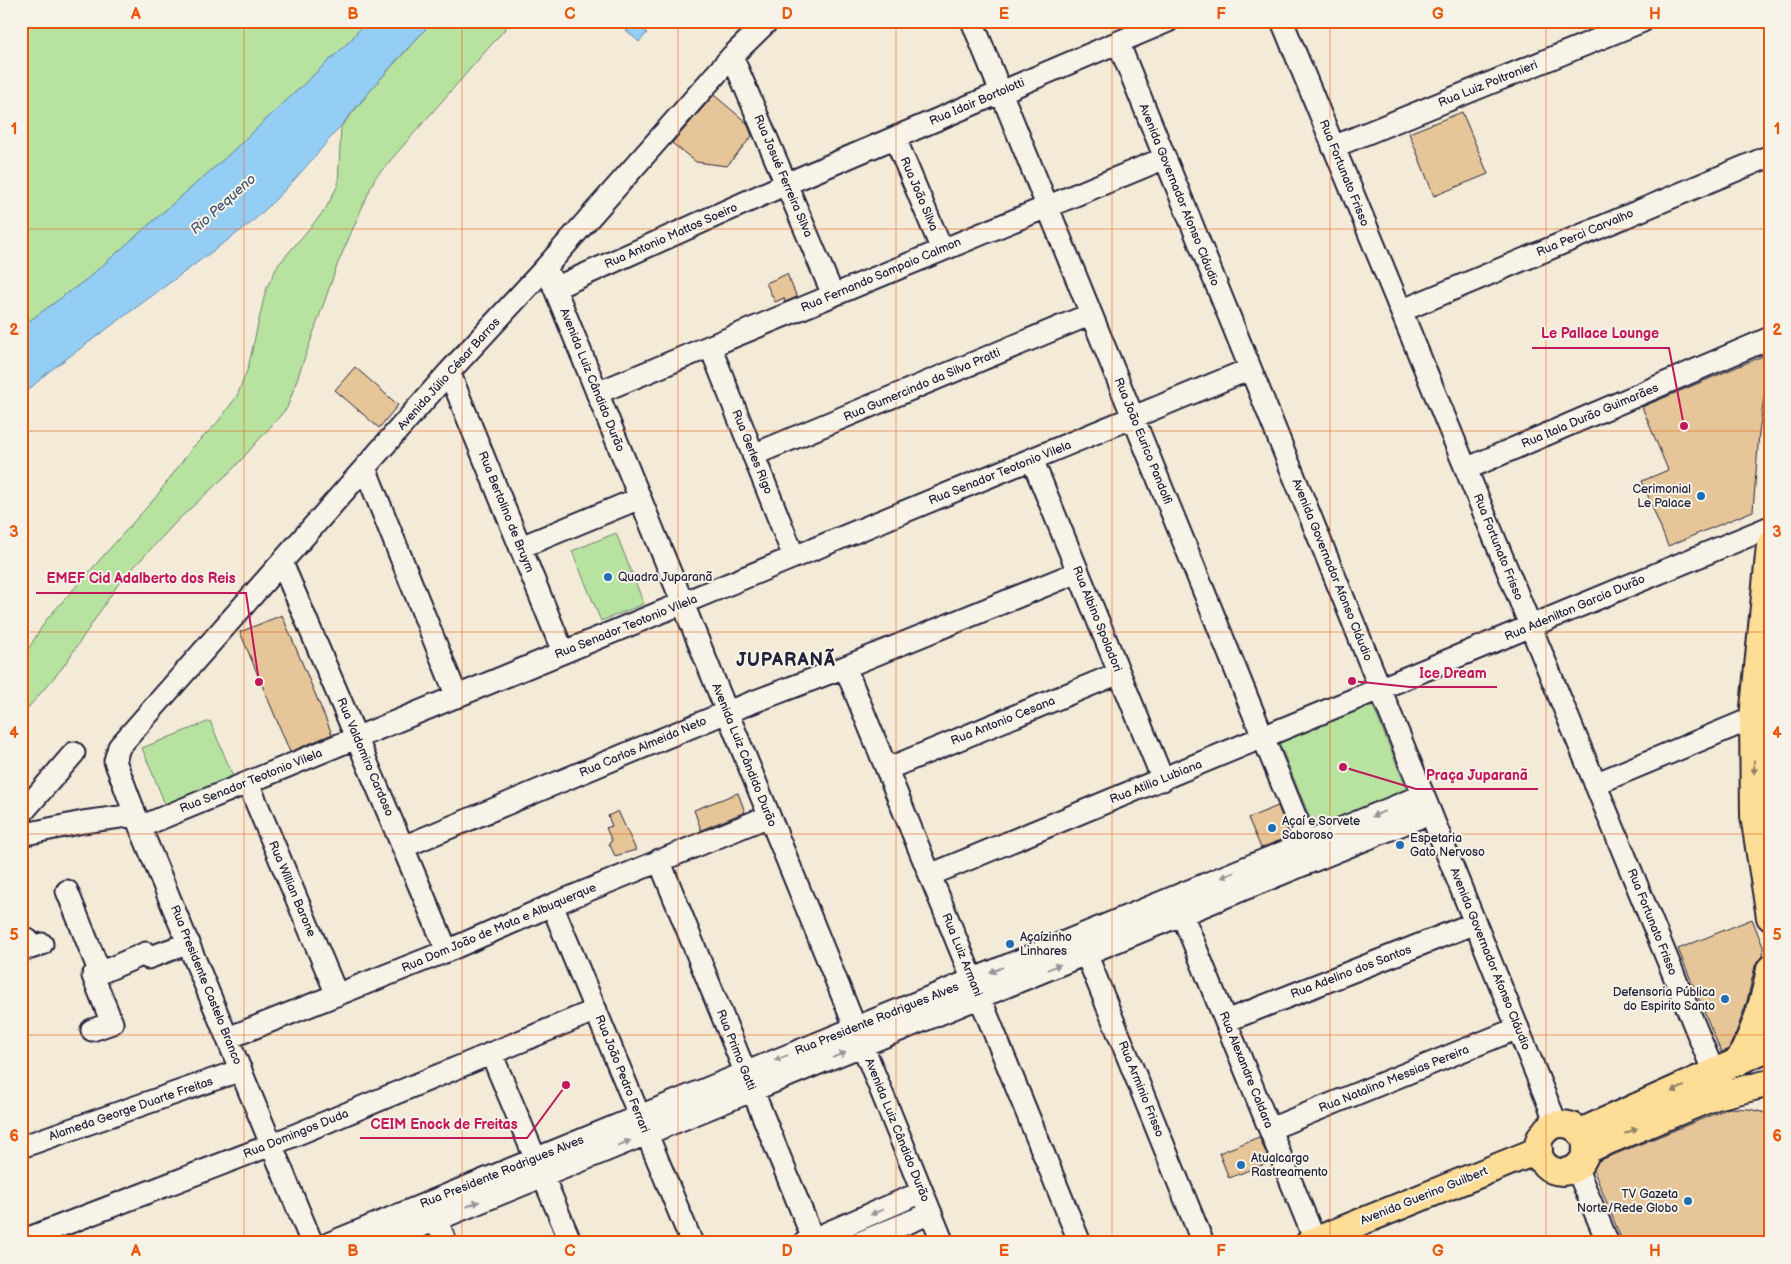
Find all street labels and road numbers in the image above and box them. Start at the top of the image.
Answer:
street label: Rua Luiz Poltronieri [1436,57,1540,111]
street label: Rua Idair Bortolotti [927,75,1027,129]
street label: Avenida Governador Afonso Cláudio [1135,102,1223,288]
street label: Rua Josué Ferreira Silva [750,112,816,240]
street label: Rua Fortunato Frisso [1316,118,1372,229]
street label: Rua João Silva [897,155,941,234]
street label: Rua Antonio Mattos Soeiro [602,200,740,272]
street label: Rua Perci Carvalho [1534,206,1636,260]
street label: Rua Fernando Sampaio Calmon [799,234,964,316]
street label: Avenida Luiz Cândido Durão [556,306,628,454]
street label: Avenida Júlio César Barros [395,315,504,433]
street label: Rua Gumercindo da Silva Pratti [841,345,1003,425]
street label: Rua João Eurico Pandolfi [1111,376,1175,507]
street label: Rua Itala Durão Guimarães [1519,380,1661,452]
street label: Rua Gerles Rigo [728,408,776,497]
street label: Rua Senador Teotonio Vilela [927,437,1074,508]
street label: Rua Bertolino de Bruym [475,449,537,575]
street label: Avenida Governador Afonso Cláudio [1288,477,1376,663]
street label: Rua Fortunato Frisso [1470,492,1526,603]
street label: Rua Albino Spoladori [1069,564,1125,674]
street label: Rua Adenilton Garcia Durão [1503,572,1648,644]
street label: Rua Senador Teotonio Vilela [553,591,700,662]
street label: Avenida Luiz Cândido Durão [708,681,780,829]
street label: Rua Antonio Cesana [949,693,1057,749]
street label: Rua Valdomiro Cardoso [333,696,397,819]
street label: Rua Carlos Almeida Neto [577,713,709,781]
street label: Rua Senador Teotonio Vilela [178,745,325,816]
street label: Rua Atilio Lubiana [1108,757,1204,807]
street label: Rua Willian Barone [265,839,319,939]
street label: Avenida Governador Afonso Cláudio [1446,866,1534,1052]
street label: Rua Fortunato Frisso [1624,867,1680,978]
street label: Rua Dom João de Mota e Albuquerque [399,880,599,976]
street label: Rua Presidente Castelo Branco [167,903,245,1067]
street label: Rua Luiz Armani [938,911,986,999]
street label: Rua Adelino dos Santos [1288,942,1414,1002]
street label: Rua Presidente Rodrigues Alves [793,979,961,1059]
street label: Rua Primo Gatti [713,1007,759,1093]
street label: Rua Alexandre Caldara [1216,1009,1276,1131]
street label: Rua João Pedro Ferrari [591,1013,653,1135]
street label: Rua Arminio Frisso [1115,1039,1167,1139]
street label: Rua Natalino Messias Pereira [1317,1042,1471,1116]
street label: Avenida Luiz Cândido Durão [861,1056,933,1204]
street label: Alameda George Duarte Freitas [47,1074,215,1144]
street label: Rua Domingos Duda [241,1106,351,1162]
street label: Rua Presidente Rodrigues Alves [418,1132,586,1212]
street label: Avenida Guerino Guilbert [1358,1163,1490,1228]

